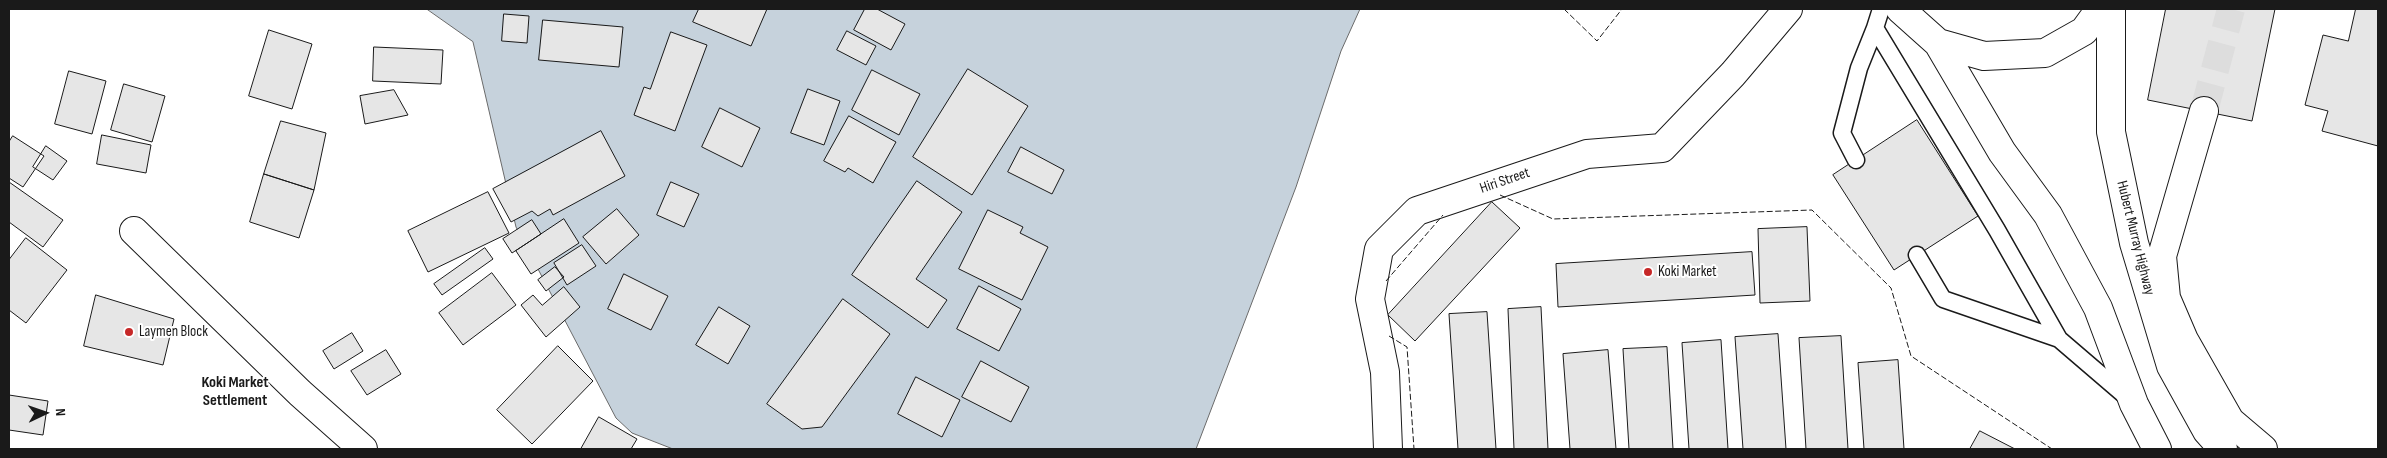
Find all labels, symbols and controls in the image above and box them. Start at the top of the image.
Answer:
street label: Hiri Street [1478,164,1532,198]
street label: Hubert Murray Highway [2112,179,2158,297]
place label: Koki Market [1658,263,1717,281]
marker: Koki Market [1642,266,1654,278]
place label: Laymen Block [139,323,208,341]
marker: Laymen Block [123,326,135,338]
district label: Koki Market Settlement [201,373,269,411]
north arrow [20,388,70,438]
text: N [52,408,69,416]

